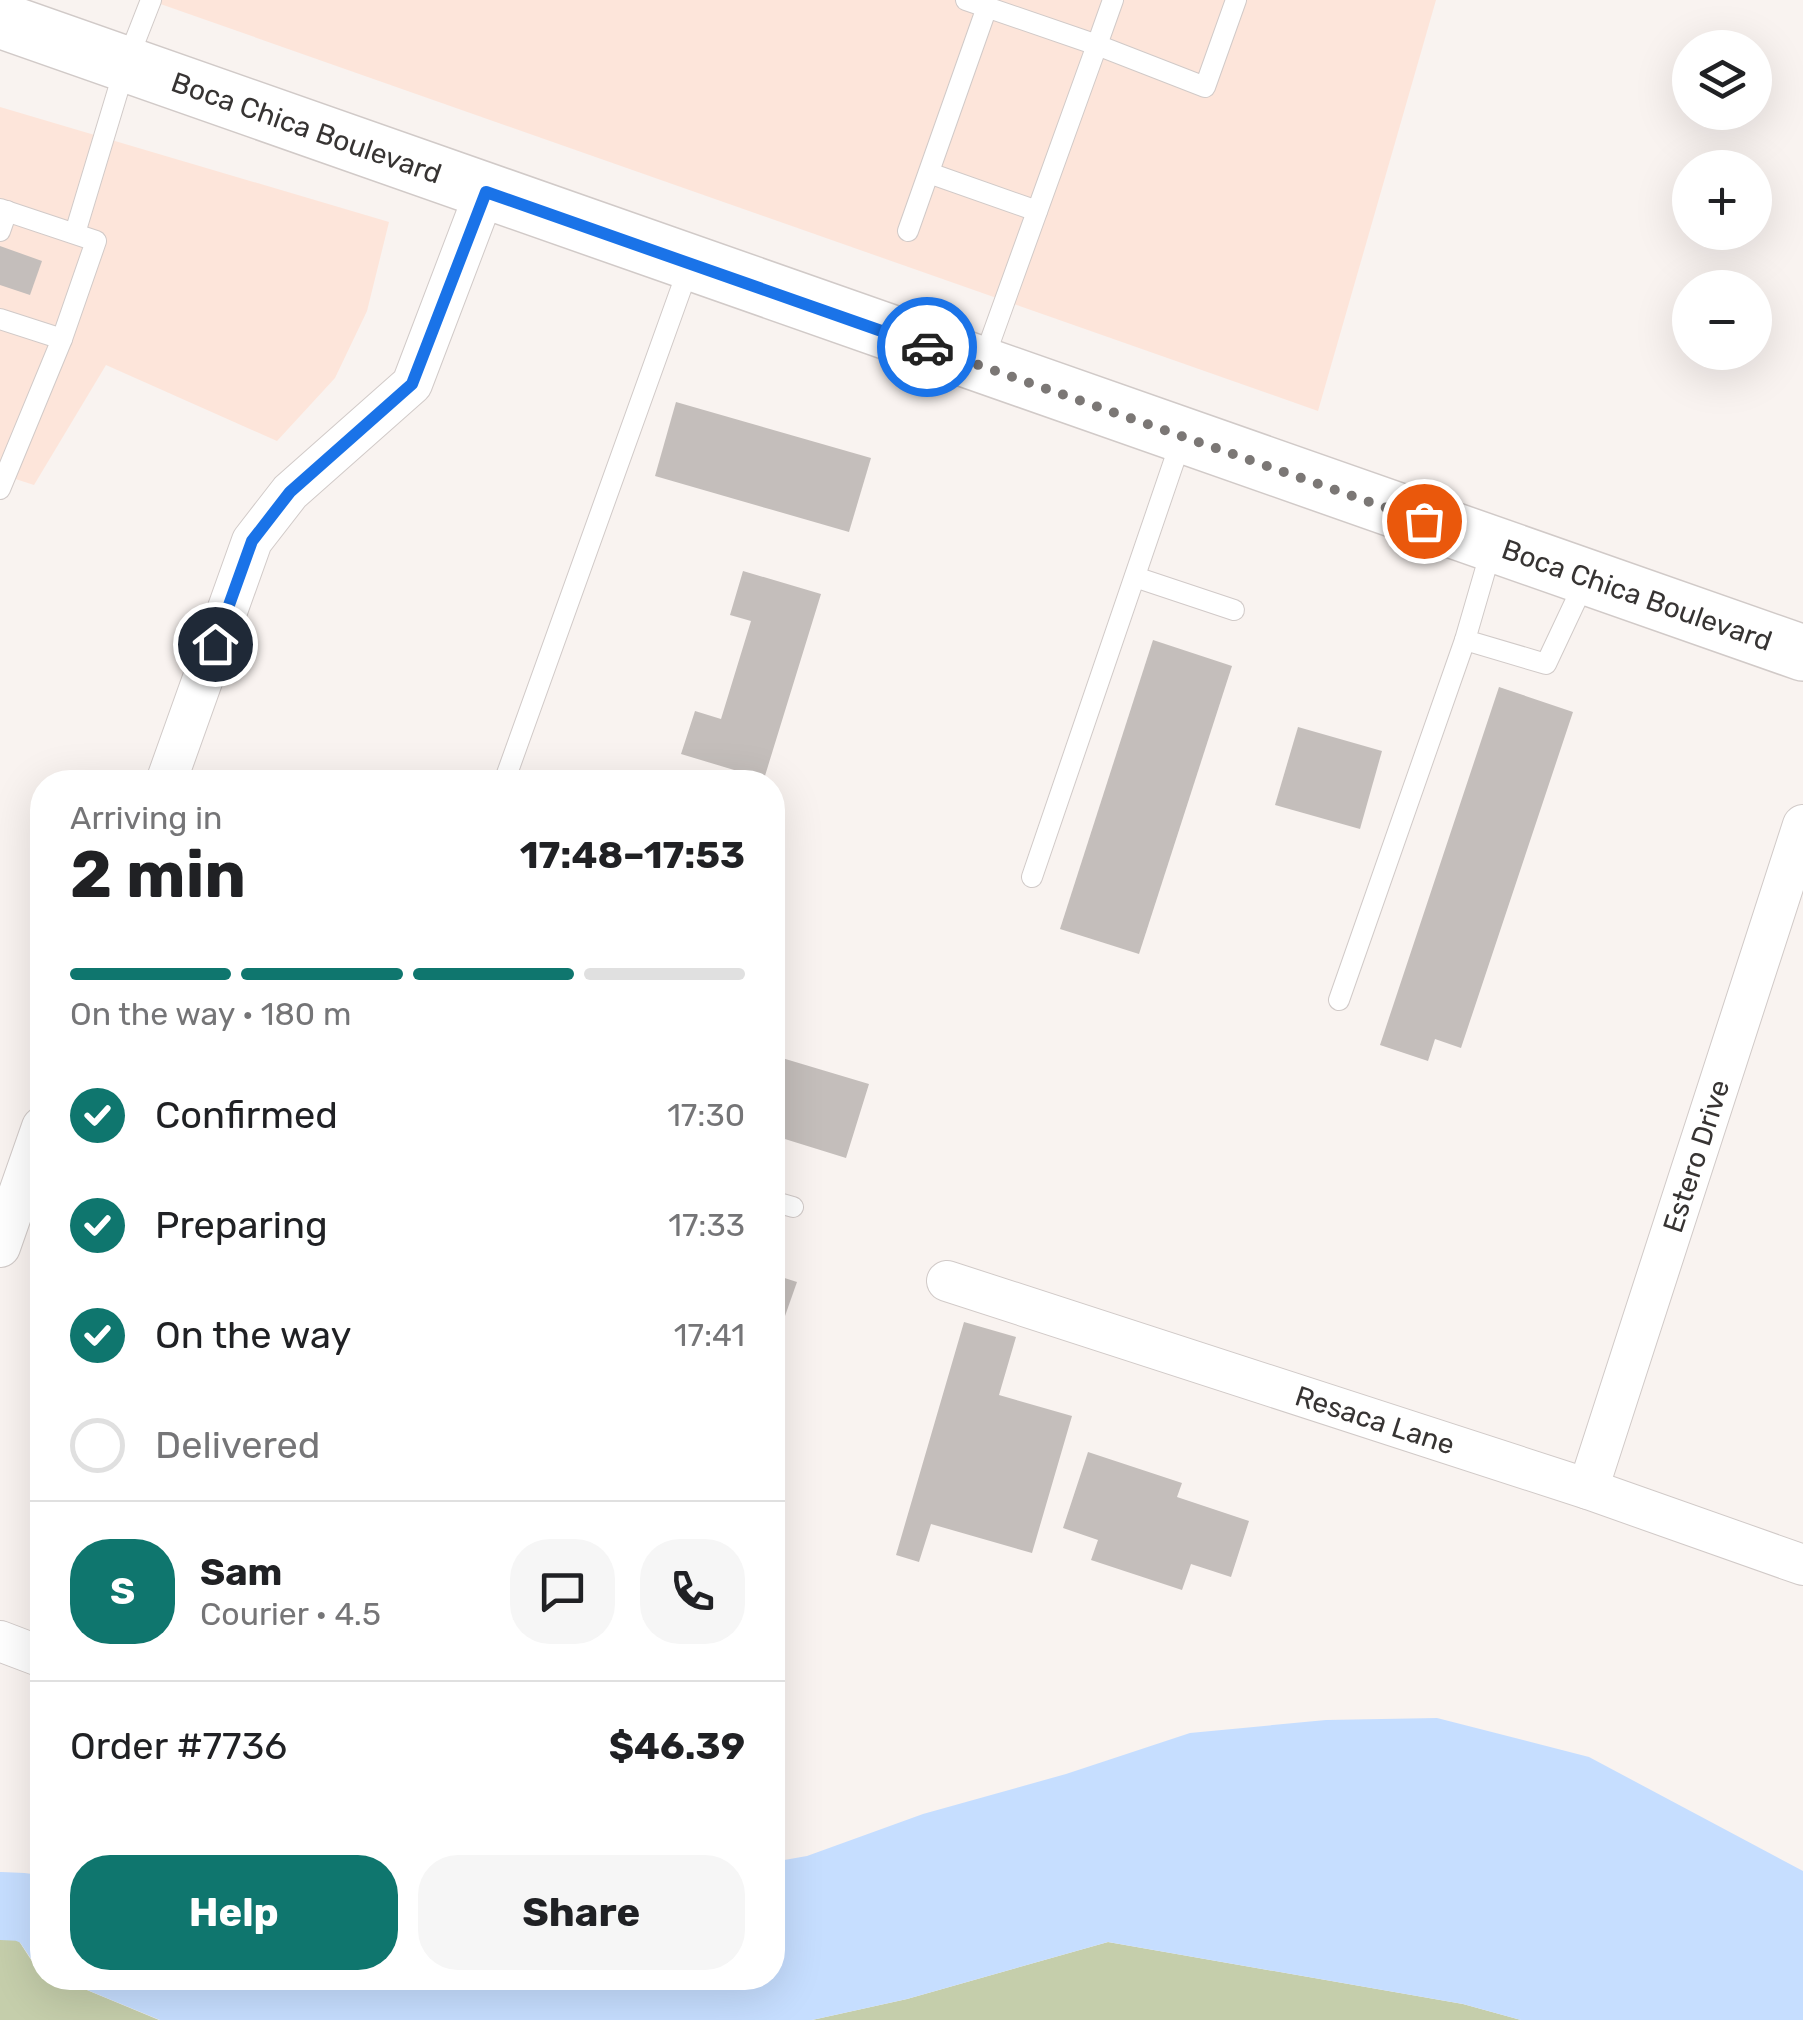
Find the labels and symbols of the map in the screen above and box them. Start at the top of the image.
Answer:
street label: Boca Chica Boulevard [167,65,446,190]
courier [877,297,977,397]
pin [1382,479,1467,564]
street label: Boca Chica Boulevard [1498,532,1777,657]
pin [173,602,258,687]
street label: Estero Drive [1656,1075,1736,1237]
street label: Resaca Lane [1291,1379,1459,1461]

